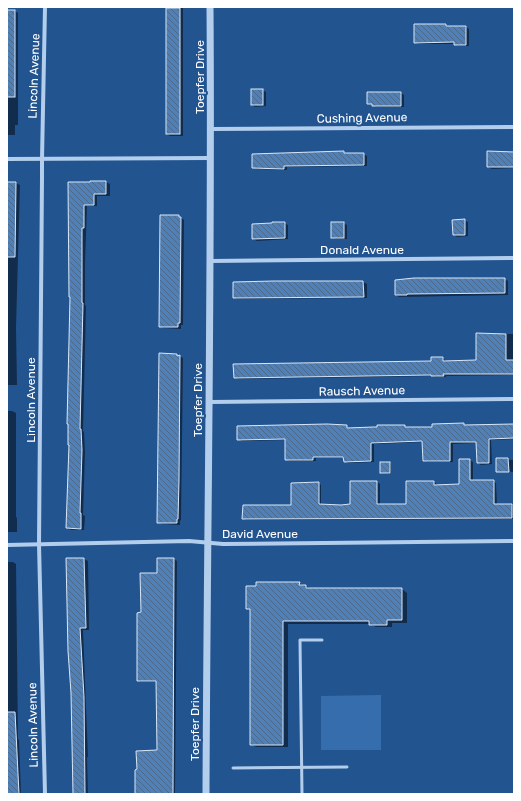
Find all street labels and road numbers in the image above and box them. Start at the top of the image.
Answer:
street label: Lincoln Avenue [26,33,42,119]
street label: Toepfer Drive [193,40,207,114]
street label: Cushing Avenue [317,110,408,126]
street label: Donald Avenue [320,243,404,257]
street label: Lincoln Avenue [24,357,38,443]
street label: Toepfer Drive [191,363,205,437]
street label: Rausch Avenue [319,383,406,399]
street label: David Avenue [222,527,298,541]
street label: Lincoln Avenue [25,682,41,768]
street label: Toepfer Drive [188,687,202,761]

